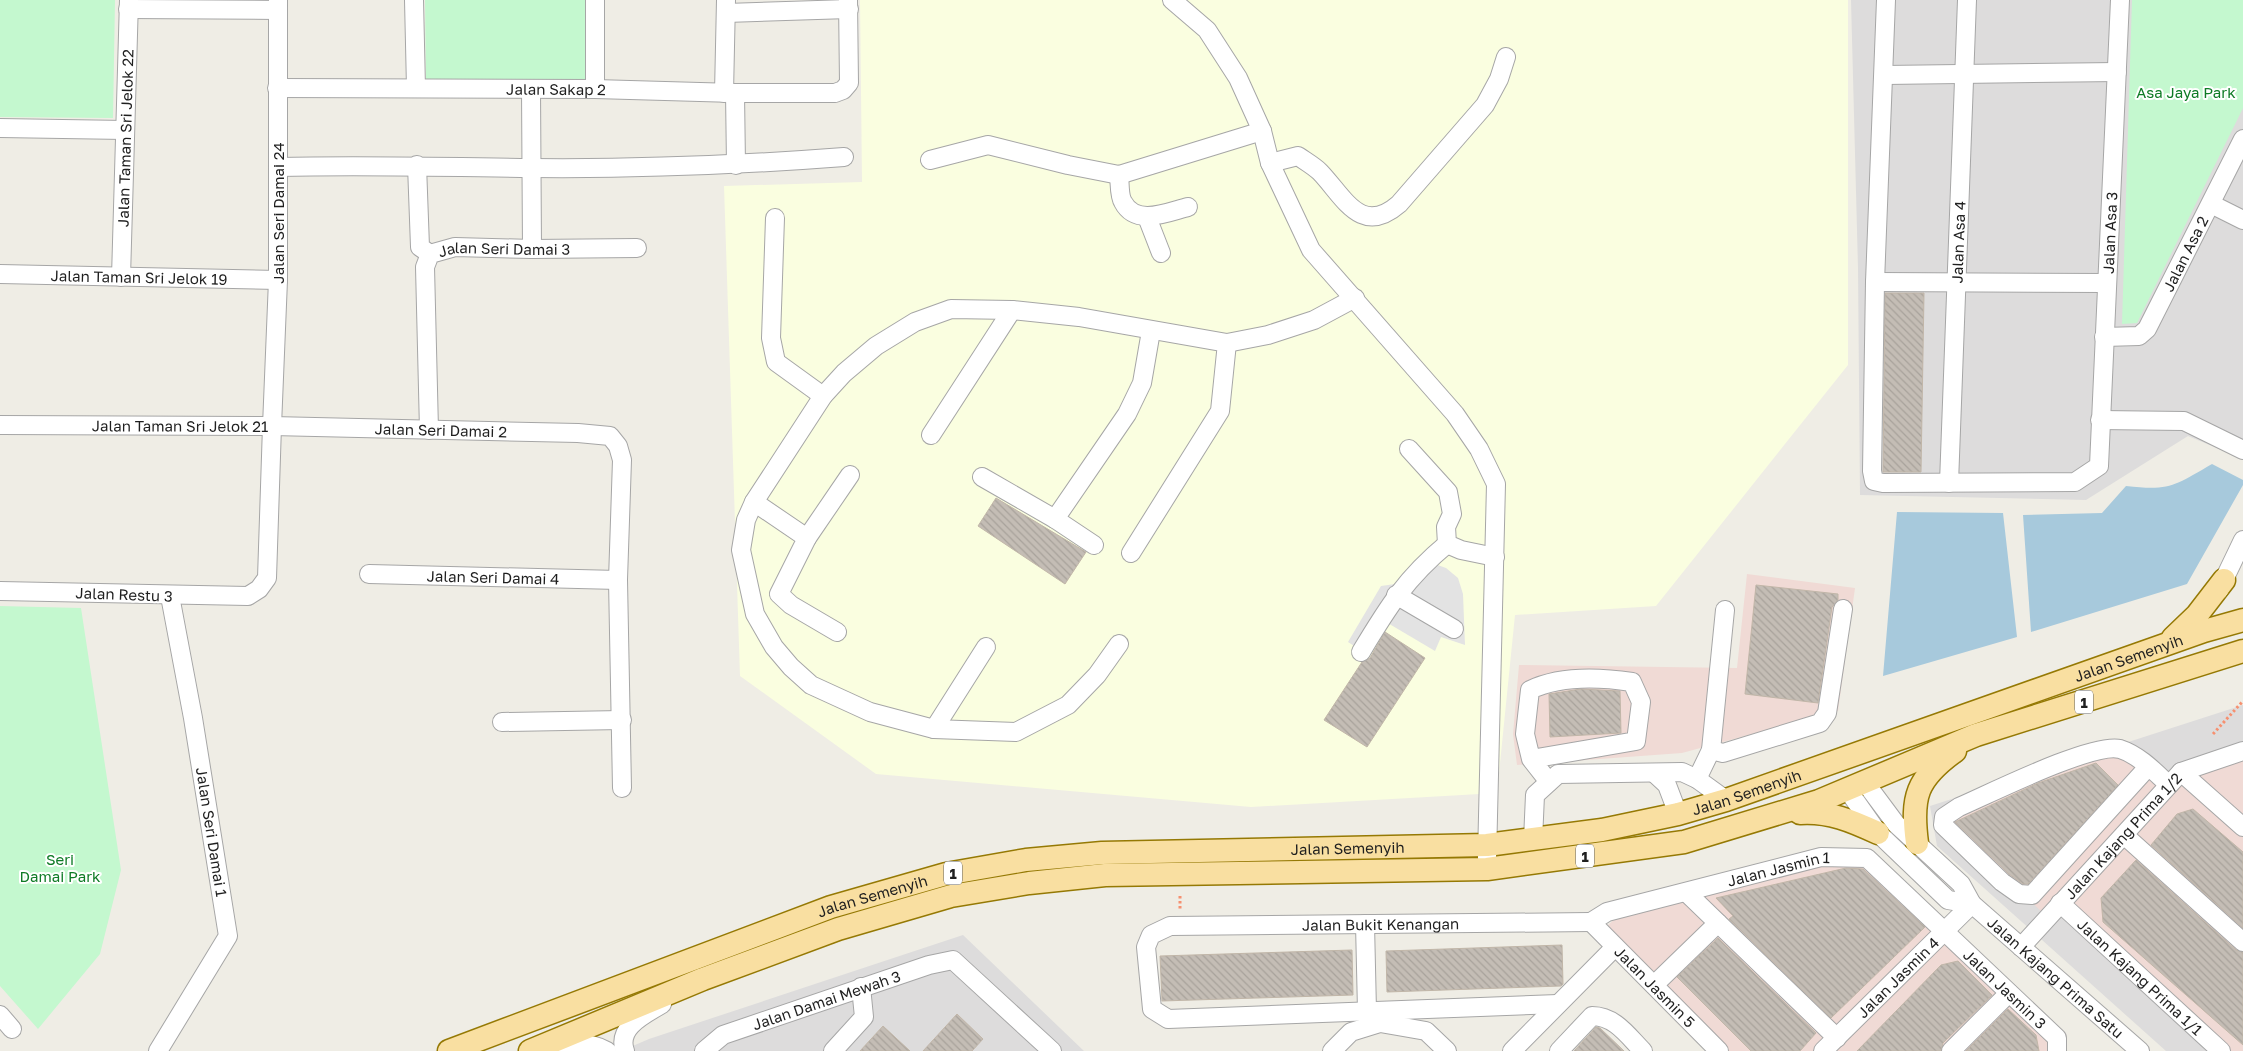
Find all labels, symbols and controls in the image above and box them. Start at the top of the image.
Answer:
street label: Jalan Taman Sri Jelok 22 [113,49,137,227]
street label: Jalan Sakap 2 [506,80,606,98]
park label: Asa Jaya Park [2136,83,2236,101]
street label: Jalan Seri Damai 24 [269,142,287,284]
street label: Jalan Asa 3 [2099,191,2120,274]
street label: Jalan Asa 4 [1947,201,1969,284]
street label: Jalan Asa 2 [2159,213,2212,294]
street label: Jalan Seri Damai 3 [436,238,570,260]
street label: Jalan Taman Sri Jelok 19 [50,266,228,288]
street label: Jalan Taman Sri Jelok 21 [92,416,268,435]
street label: Jalan Seri Damai 2 [374,419,507,440]
street label: Jalan Seri Damai 4 [426,566,560,588]
street label: Jalan Restu 3 [75,583,173,605]
street label: Jalan Semenyih [2072,630,2185,685]
road number: 1 [2075,690,2093,714]
street label: Jalan Semenyih [1690,765,1803,818]
street label: Jalan Seri Damai 1 [193,766,231,898]
street label: Jalan Kajang Prima 1/2 [2061,769,2185,903]
street label: Jalan Semenyih [1290,838,1405,858]
road number: 1 [1576,844,1594,868]
street label: Jalan Jasmin 1 [1725,848,1830,890]
park label: Seri Damai Park [20,850,101,885]
road number: 1 [944,861,962,884]
street label: Jalan Semenyih [814,871,929,920]
street label: Jalan Kajang Prima Satu [1984,913,2127,1042]
street label: Jalan Bukit Kenangan [1302,914,1459,934]
street label: Jalan Kajang Prima 1/1 [2074,915,2207,1039]
street label: Jalan Jasmin 4 [1853,933,1942,1021]
street label: Jalan Jasmin 5 [1611,942,1699,1031]
street label: Jalan Jasmin 3 [1960,945,2050,1032]
street label: Jalan Damai Mewah 3 [750,966,903,1033]

